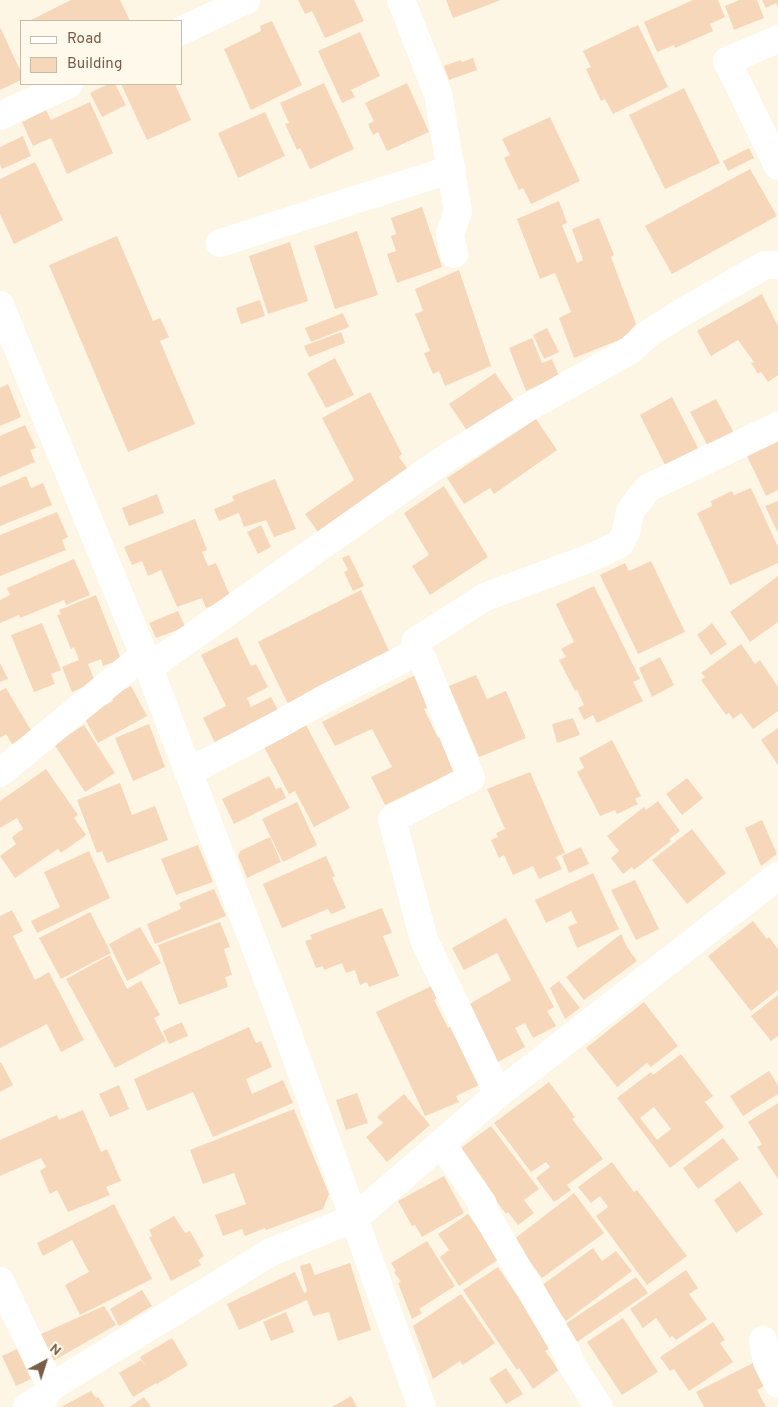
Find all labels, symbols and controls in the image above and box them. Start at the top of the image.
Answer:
legend [20,20,182,85]
text: Road [67,30,102,49]
text: Building [67,55,122,74]
north arrow [20,1337,70,1387]
text: N [46,1340,64,1360]

